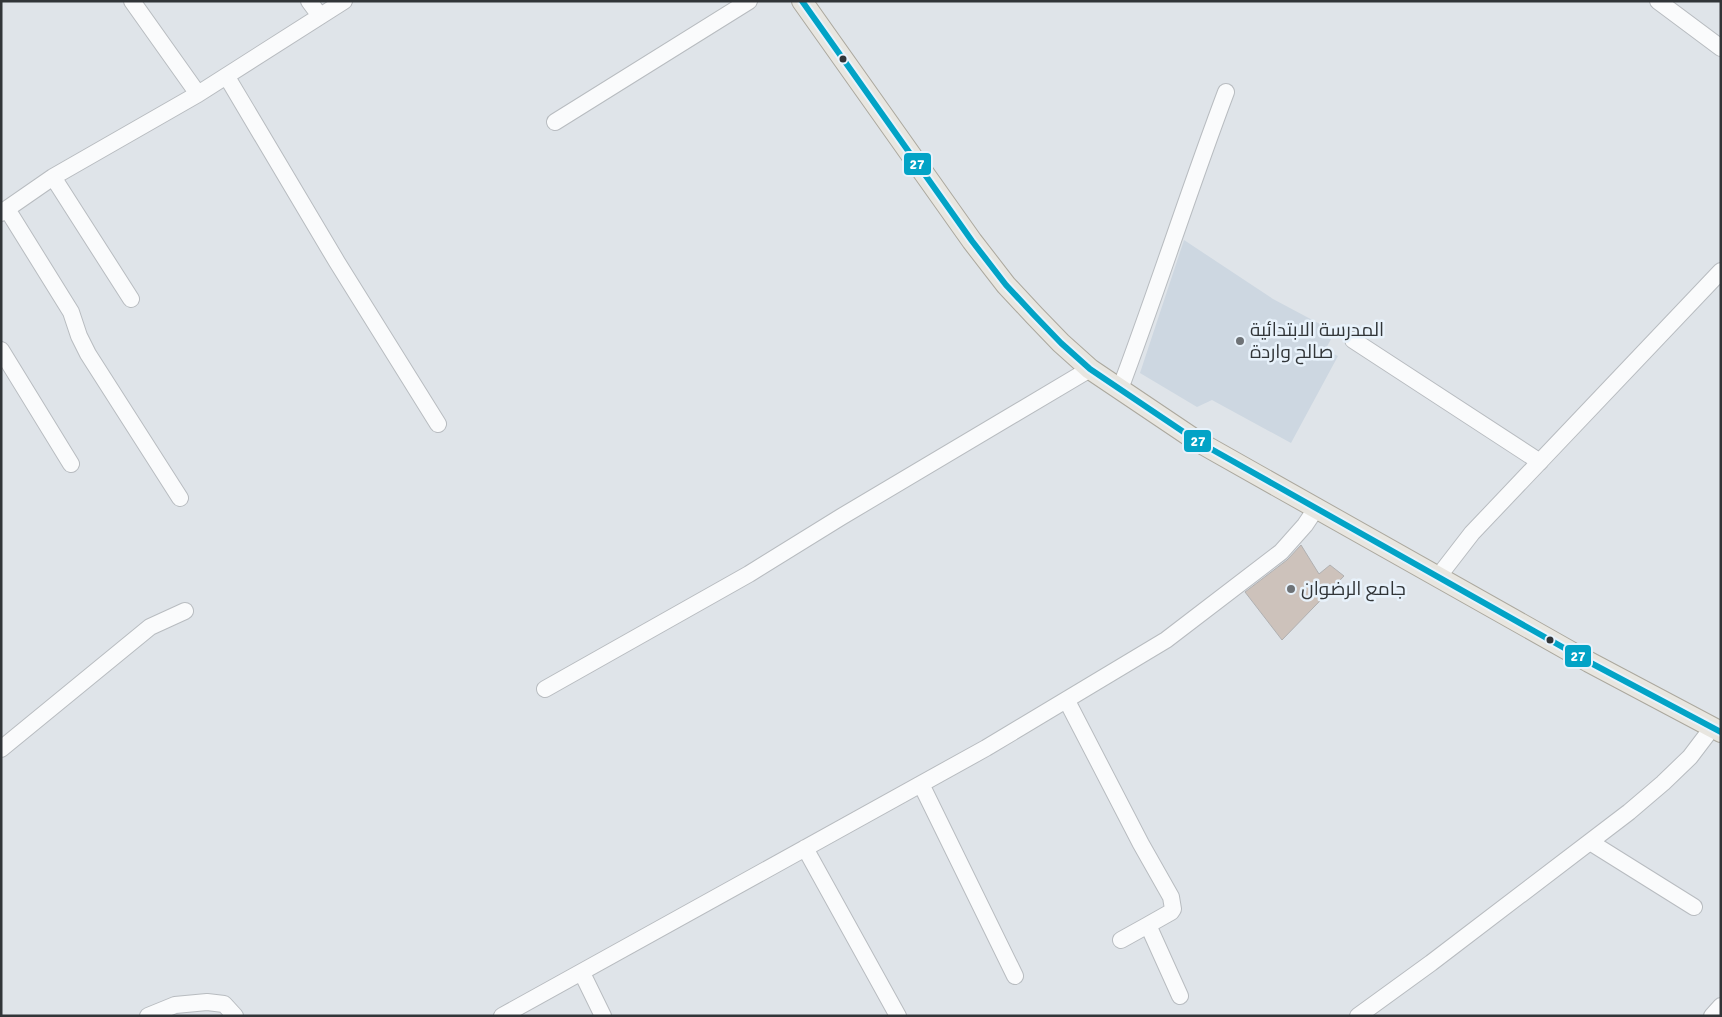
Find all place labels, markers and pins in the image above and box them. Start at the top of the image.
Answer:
unlabelled marker [838,54,848,64]
place label: المدرسة الابتدائية صالح واردة [1250,318,1384,365]
marker: المدرسة الابتدائية صالح واردة [1234,335,1246,347]
place label: جامع الرضوان [1301,577,1406,602]
marker: جامع الرضوان [1285,583,1297,595]
unlabelled marker [1545,635,1555,645]

